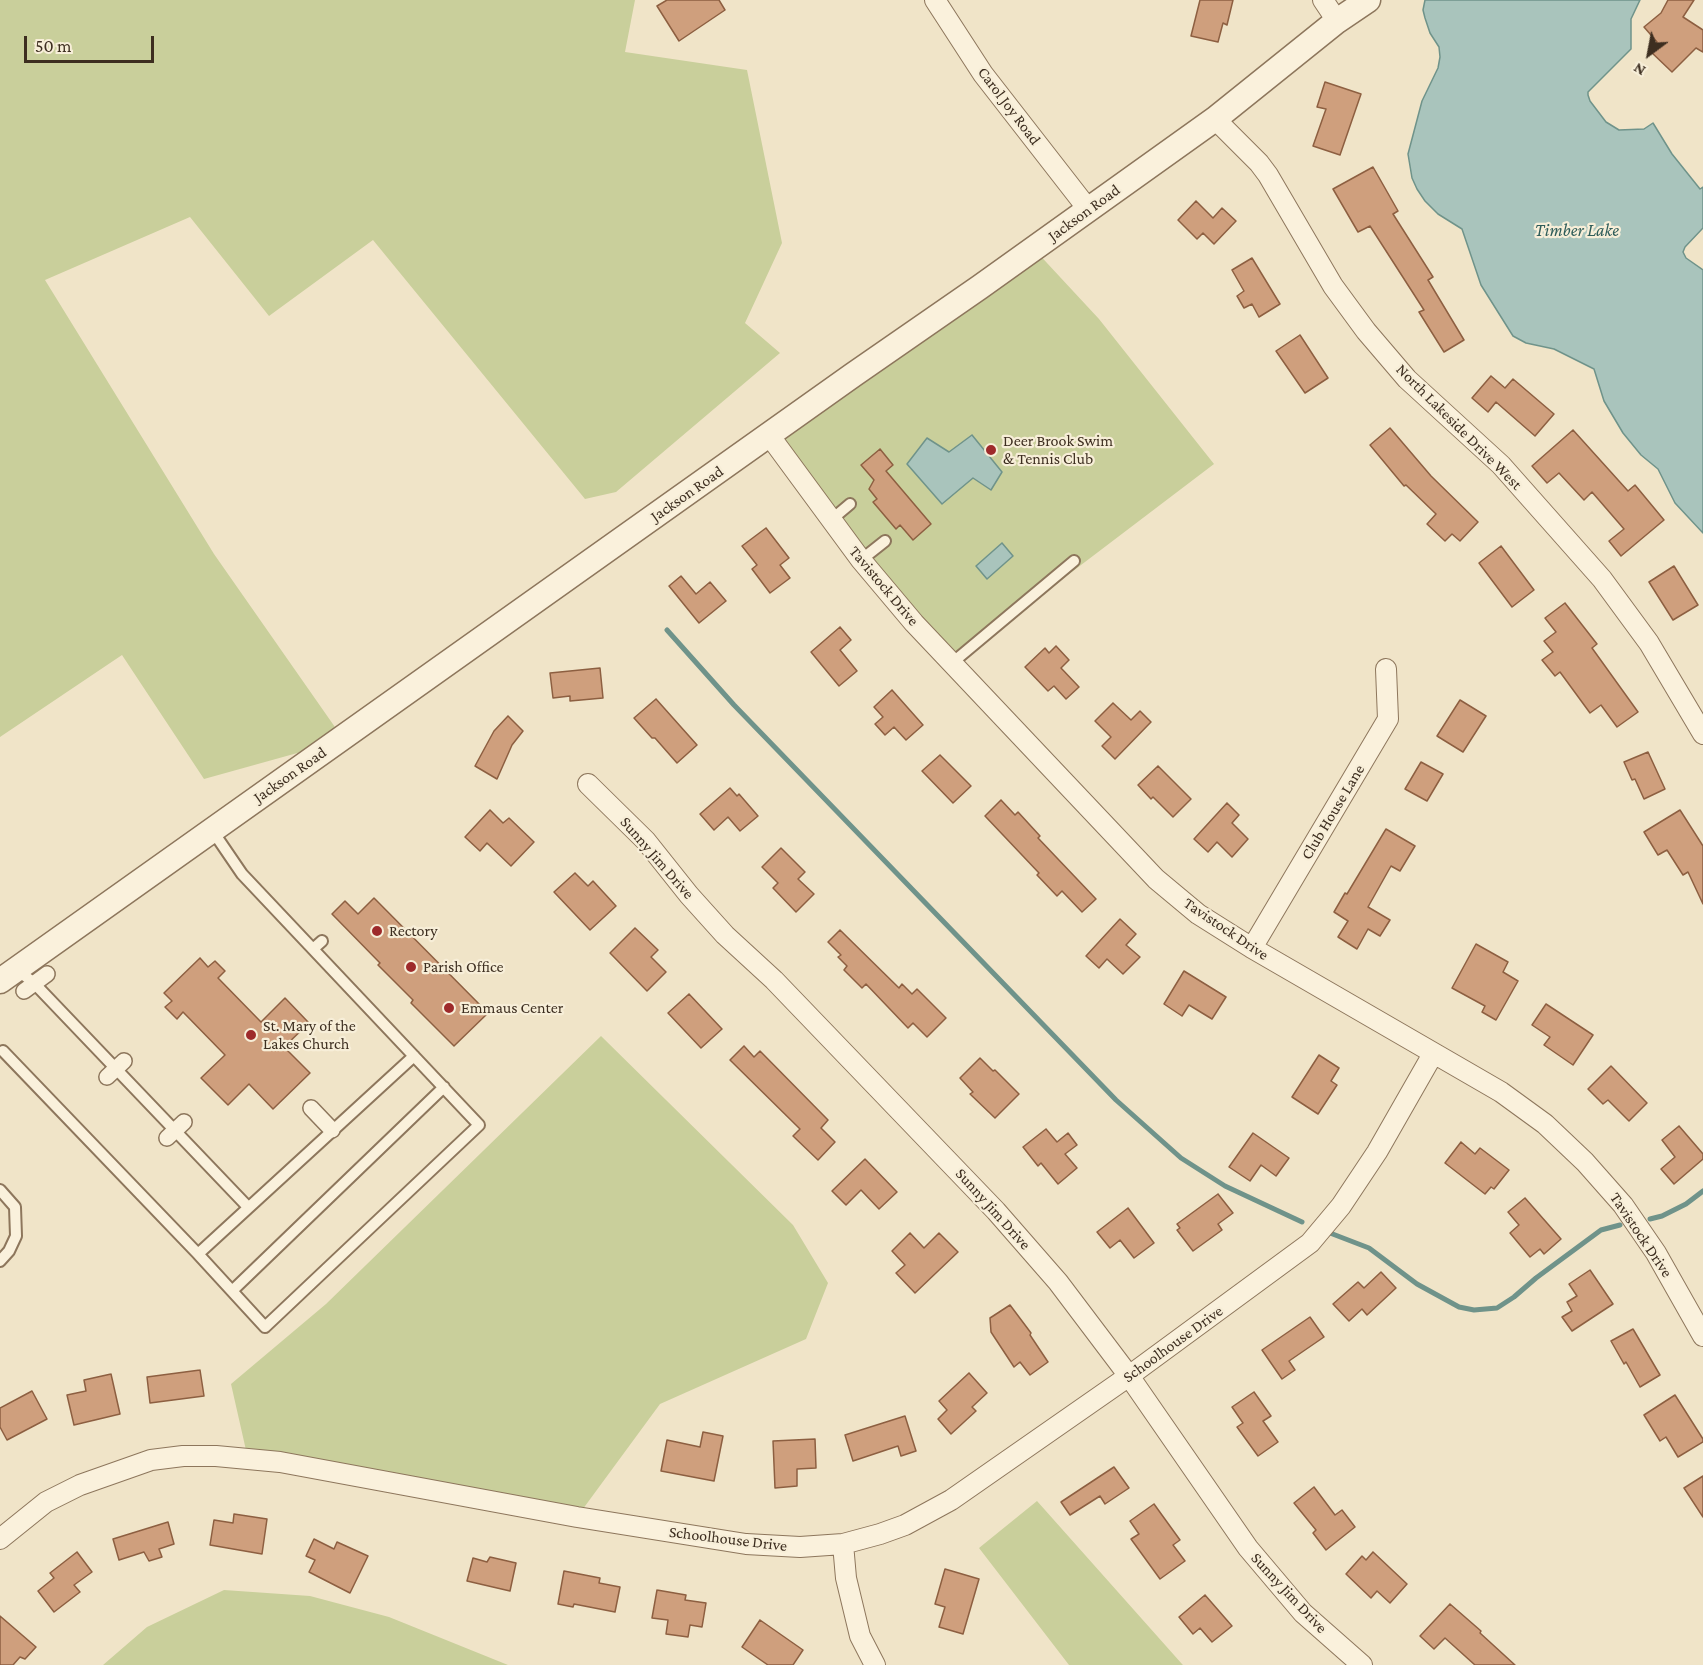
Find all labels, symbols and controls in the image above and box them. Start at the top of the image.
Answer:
scale bar [27,24,158,62]
north arrow [1619,24,1679,84]
text: 50 m [35,36,72,56]
text: N [1630,60,1648,80]
street label: Carol Joy Road [973,63,1045,149]
street label: Jackson Road [1044,180,1124,246]
water label: Timber Lake [1535,219,1619,241]
street label: North Lakeside Drive West [1392,360,1526,494]
place label: Deer Brook Swim & Tennis Club [1003,431,1113,469]
marker: Deer Brook Swim & Tennis Club [984,443,998,457]
street label: Jackson Road [647,462,727,526]
street label: Tavistock Drive [845,542,923,630]
street label: Jackson Road [250,743,330,807]
street label: Club House Lane [1297,761,1369,863]
street label: Sunny Jim Drive [616,813,698,903]
street label: Tavistock Drive [1180,894,1272,964]
place label: Rectory [389,921,438,941]
marker: Rectory [370,924,384,938]
place label: Parish Office [423,957,504,977]
marker: Parish Office [404,960,418,974]
place label: Emmaus Center [461,998,563,1018]
marker: Emmaus Center [442,1001,456,1015]
place label: St. Mary of the Lakes Church [263,1016,356,1054]
marker: St. Mary of the Lakes Church [244,1028,258,1042]
street label: Sunny Jim Drive [951,1164,1035,1254]
street label: Tavistock Drive [1606,1189,1676,1281]
street label: Schoolhouse Drive [1119,1301,1227,1387]
street label: Schoolhouse Drive [668,1522,788,1556]
street label: Sunny Jim Drive [1247,1549,1331,1637]

